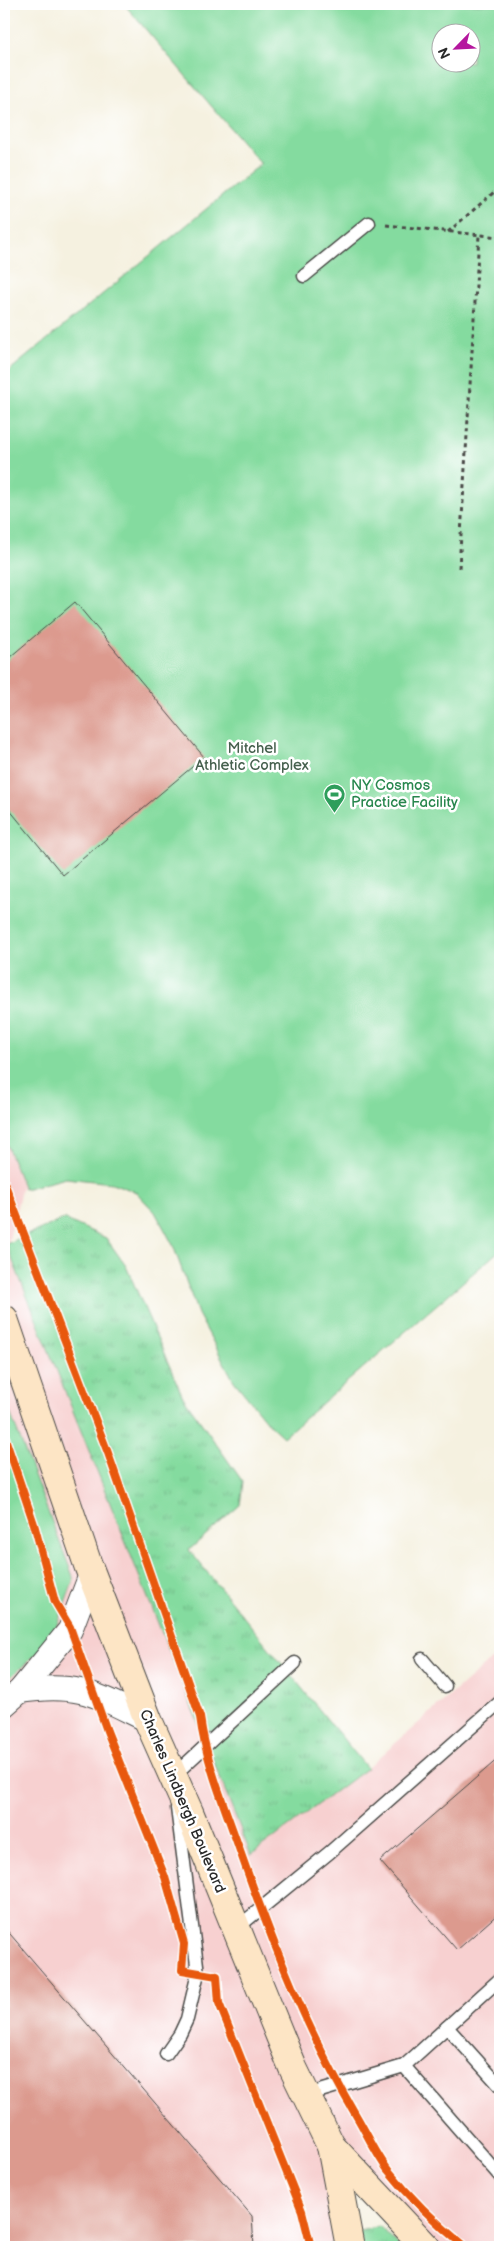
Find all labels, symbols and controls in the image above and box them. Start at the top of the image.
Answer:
north arrow [432,22,482,72]
text: N [435,45,454,61]
park label: Mitchel Athletic Complex [195,739,309,775]
place label: NY Cosmos Practice Facility [351,776,458,812]
sports icon: NY Cosmos Practice Facility [323,782,347,813]
street label: Charles Lindbergh Boulevard [135,1707,230,1896]

